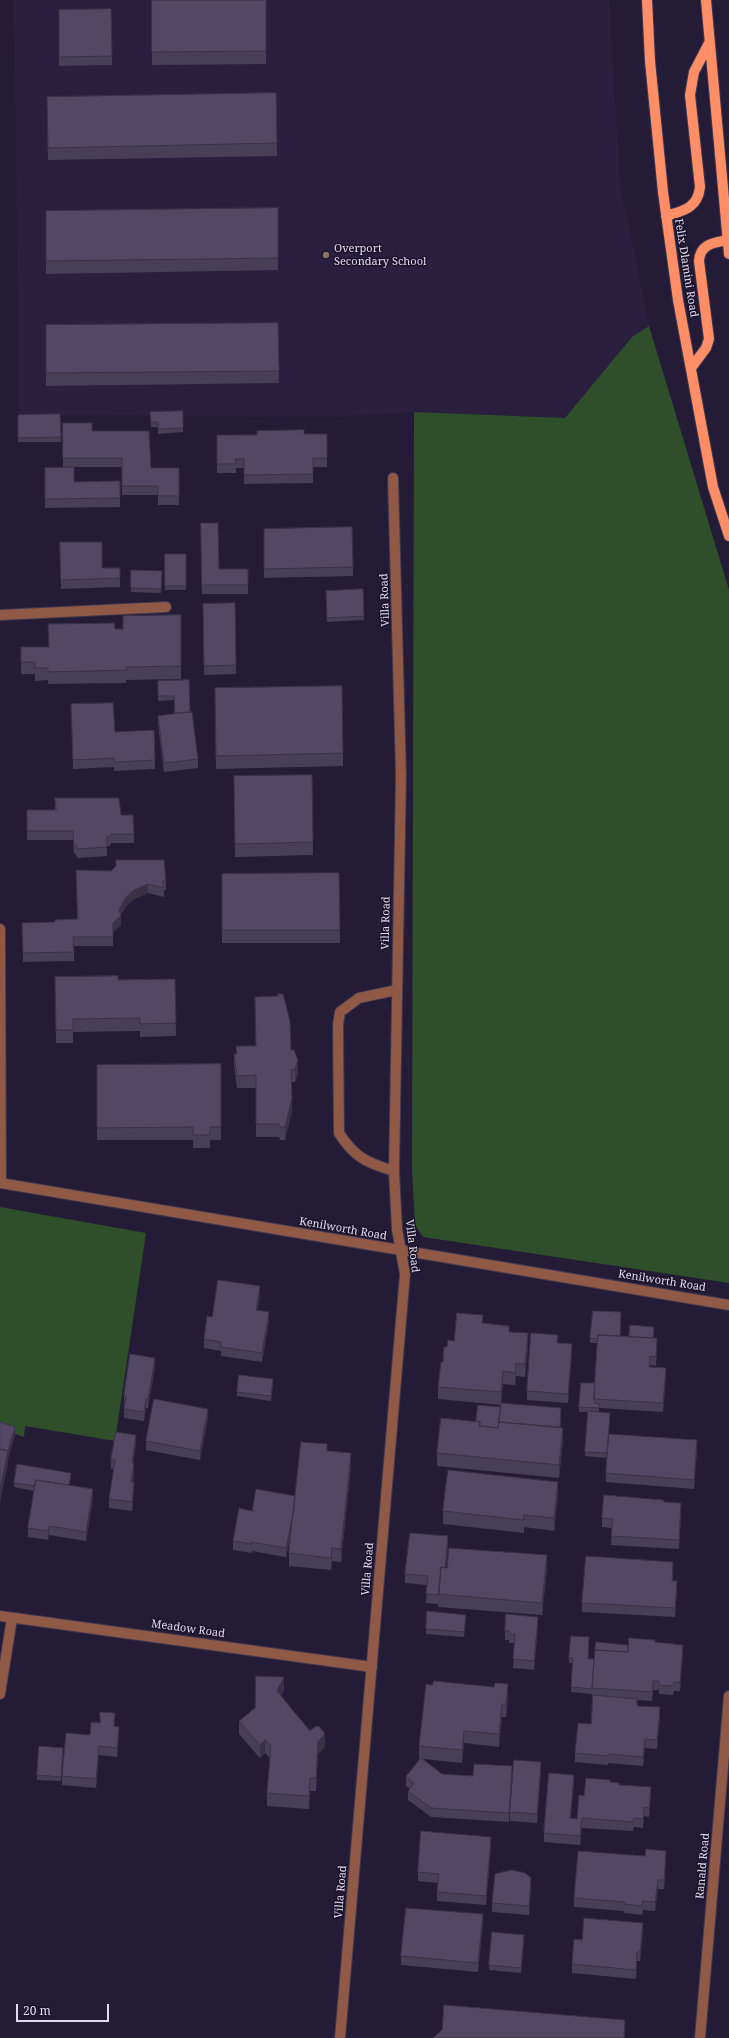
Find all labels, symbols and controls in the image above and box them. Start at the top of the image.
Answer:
street label: Felix Dlamini Road [672,218,700,318]
place label: Overport Secondary School [334,242,426,268]
marker: Overport Secondary School [321,250,331,260]
street label: Villa Road [377,573,393,627]
street label: Villa Road [379,896,393,950]
street label: Kenilworth Road [298,1215,388,1243]
street label: Villa Road [402,1219,422,1273]
street label: Kenilworth Road [617,1268,707,1294]
street label: Villa Road [359,1542,377,1596]
street label: Meadow Road [150,1617,226,1641]
street label: Ranald Road [694,1832,712,1900]
street label: Villa Road [332,1865,350,1919]
scale bar [18,1996,111,2022]
text: 20 m [23,2002,51,2019]

